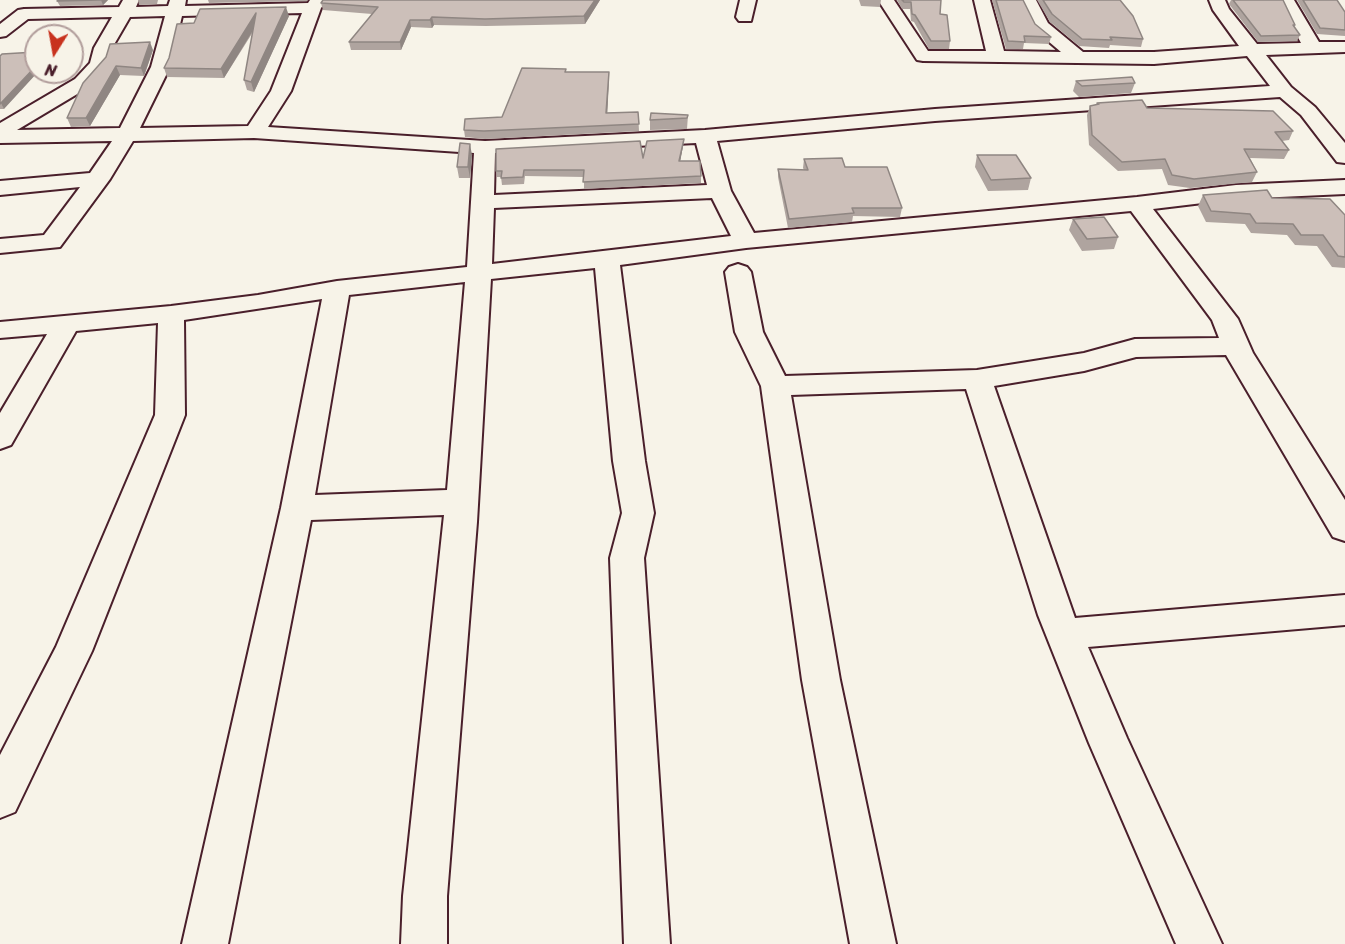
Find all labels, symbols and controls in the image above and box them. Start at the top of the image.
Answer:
north arrow [24,24,84,84]
text: N [43,55,59,85]

